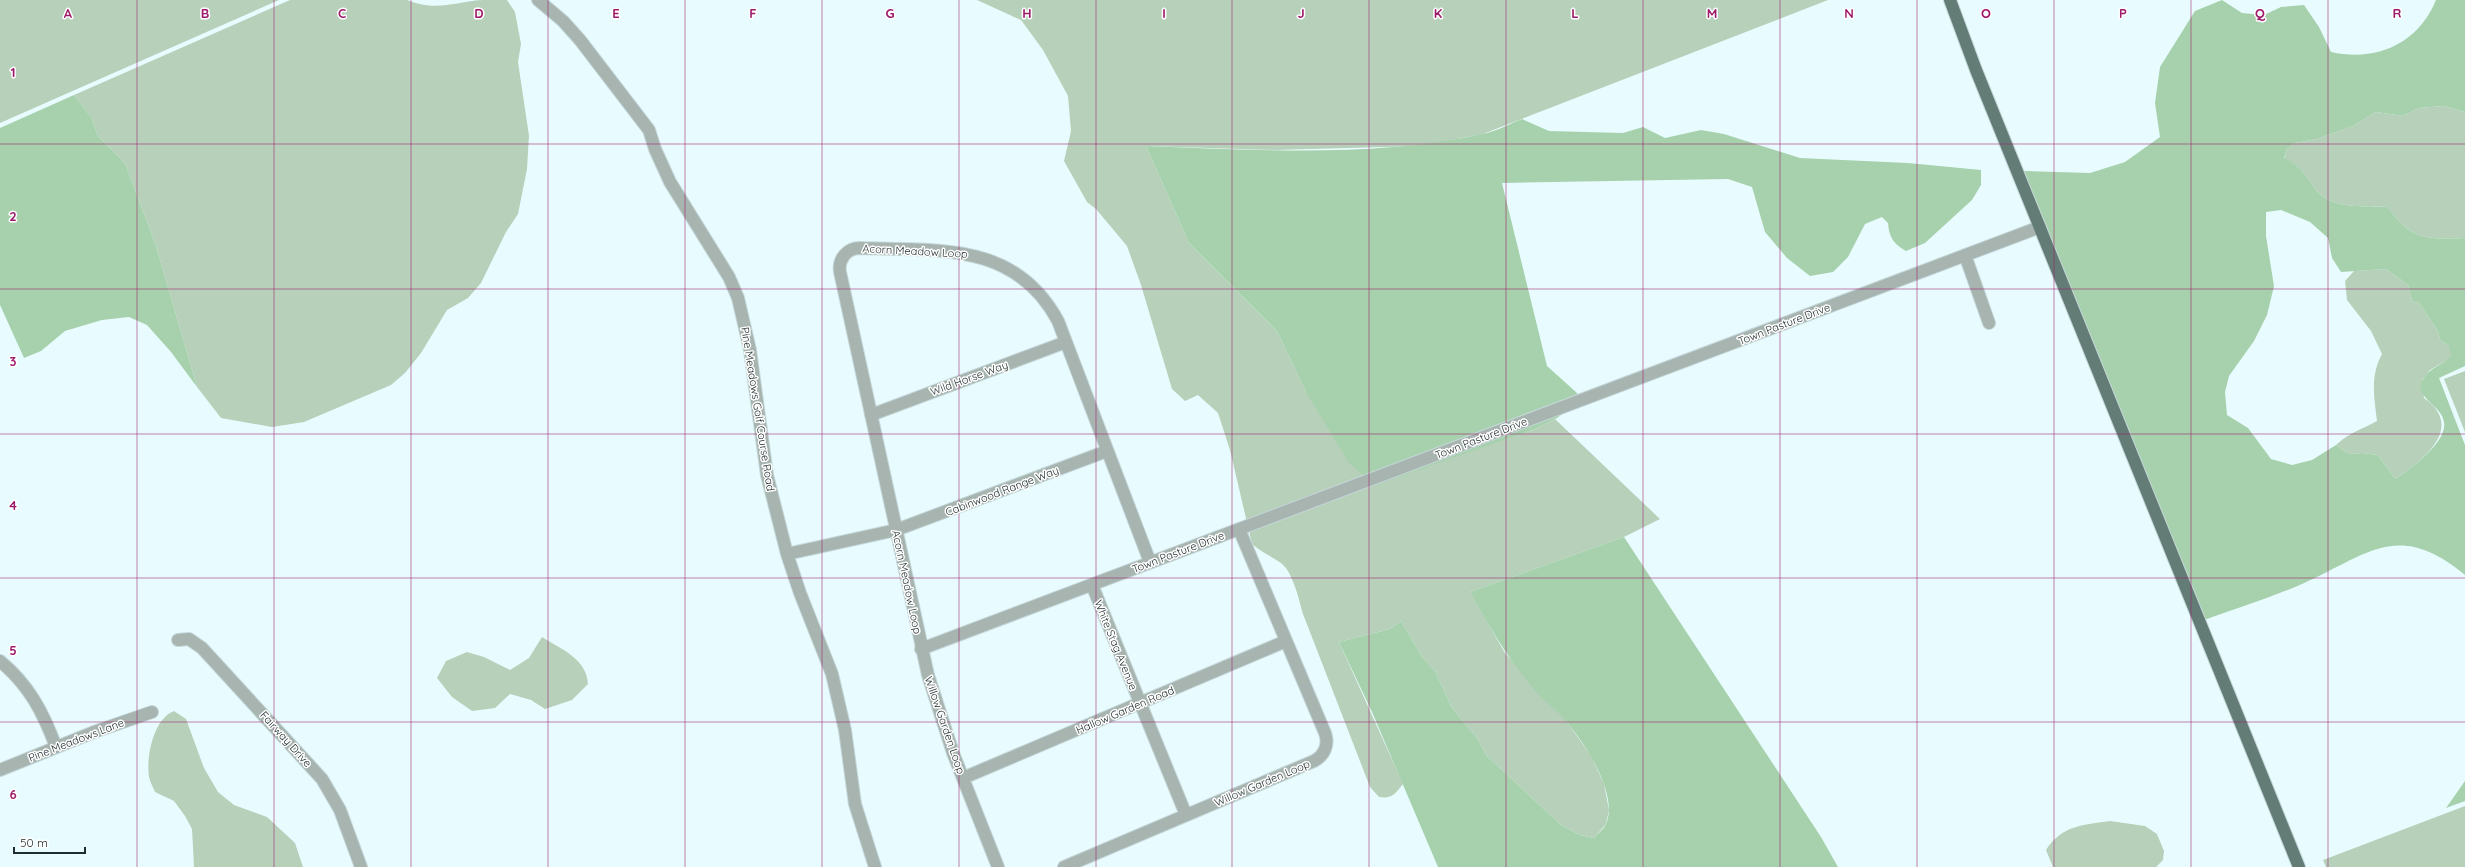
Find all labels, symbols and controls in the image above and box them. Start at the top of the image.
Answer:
text: A [64,5,73,21]
text: B [201,5,209,21]
text: C [338,5,346,21]
text: D [474,5,484,21]
text: E [612,5,620,21]
text: F [749,5,757,21]
text: G [885,5,895,21]
text: H [1022,5,1032,21]
text: I [1162,5,1166,21]
text: J [1297,5,1305,21]
text: K [1434,5,1443,21]
text: L [1571,5,1579,21]
text: M [1707,5,1717,21]
text: N [1844,5,1854,21]
text: O [1981,5,1991,21]
text: P [2119,5,2127,21]
text: Q [2255,5,2266,21]
text: R [2393,5,2402,21]
text: 1 [10,64,16,80]
text: 2 [9,208,17,224]
street label: Acorn Meadow Loop [862,241,968,261]
street label: Town Pasture Drive [1736,300,1832,348]
street label: Pine Meadows Golf Course Road [738,326,778,492]
text: 3 [10,353,17,369]
street label: Wild Horse Way [928,357,1010,399]
street label: Town Pasture Drive [1433,414,1529,462]
street label: Cabinwood Range Way [943,463,1061,519]
text: 4 [9,497,17,513]
street label: Town Pasture Drive [1130,528,1226,576]
street label: Acorn Meadow Loop [889,529,925,635]
street label: White Stag Avenue [1091,598,1141,692]
text: 5 [9,642,17,658]
street label: Willow Garden Loop [922,674,968,776]
street label: Hallow Garden Road [1074,683,1176,737]
street label: Fairway Drive [257,708,315,770]
street label: Pine Meadows Lane [26,715,126,765]
street label: Willow Garden Loop [1212,756,1312,809]
text: 6 [9,786,17,802]
scale bar [14,829,85,855]
text: 50 m [20,835,48,850]

